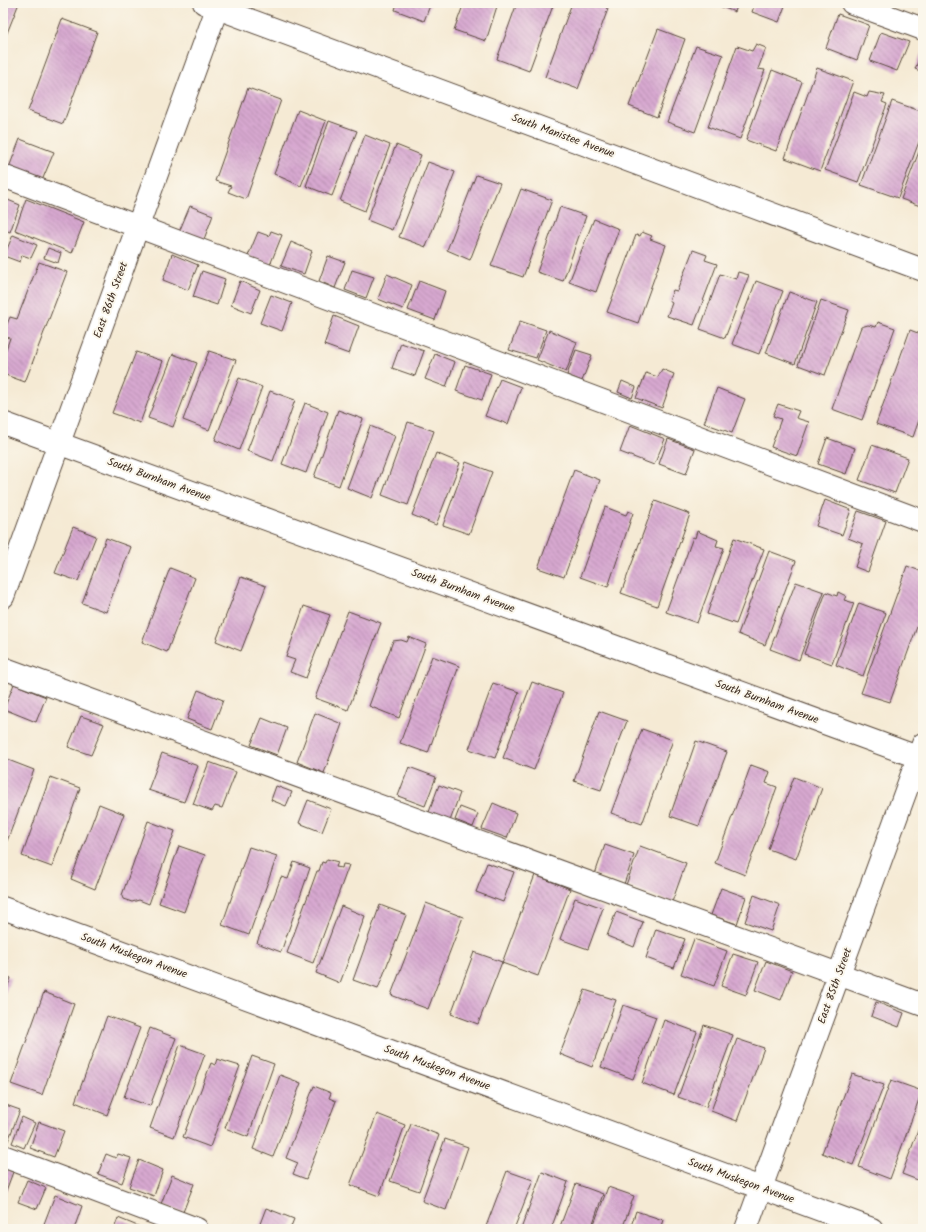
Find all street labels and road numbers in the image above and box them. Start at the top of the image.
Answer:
street label: South Manistee Avenue [509,109,617,163]
street label: East 86th Street [89,259,133,341]
street label: South Burnham Avenue [105,453,213,507]
street label: South Burnham Avenue [409,564,517,618]
street label: South Burnham Avenue [713,675,821,729]
street label: South Muskegon Avenue [78,928,190,984]
street label: East 85th Street [813,945,857,1027]
street label: South Muskegon Avenue [381,1040,493,1096]
street label: South Muskegon Avenue [685,1153,797,1209]

